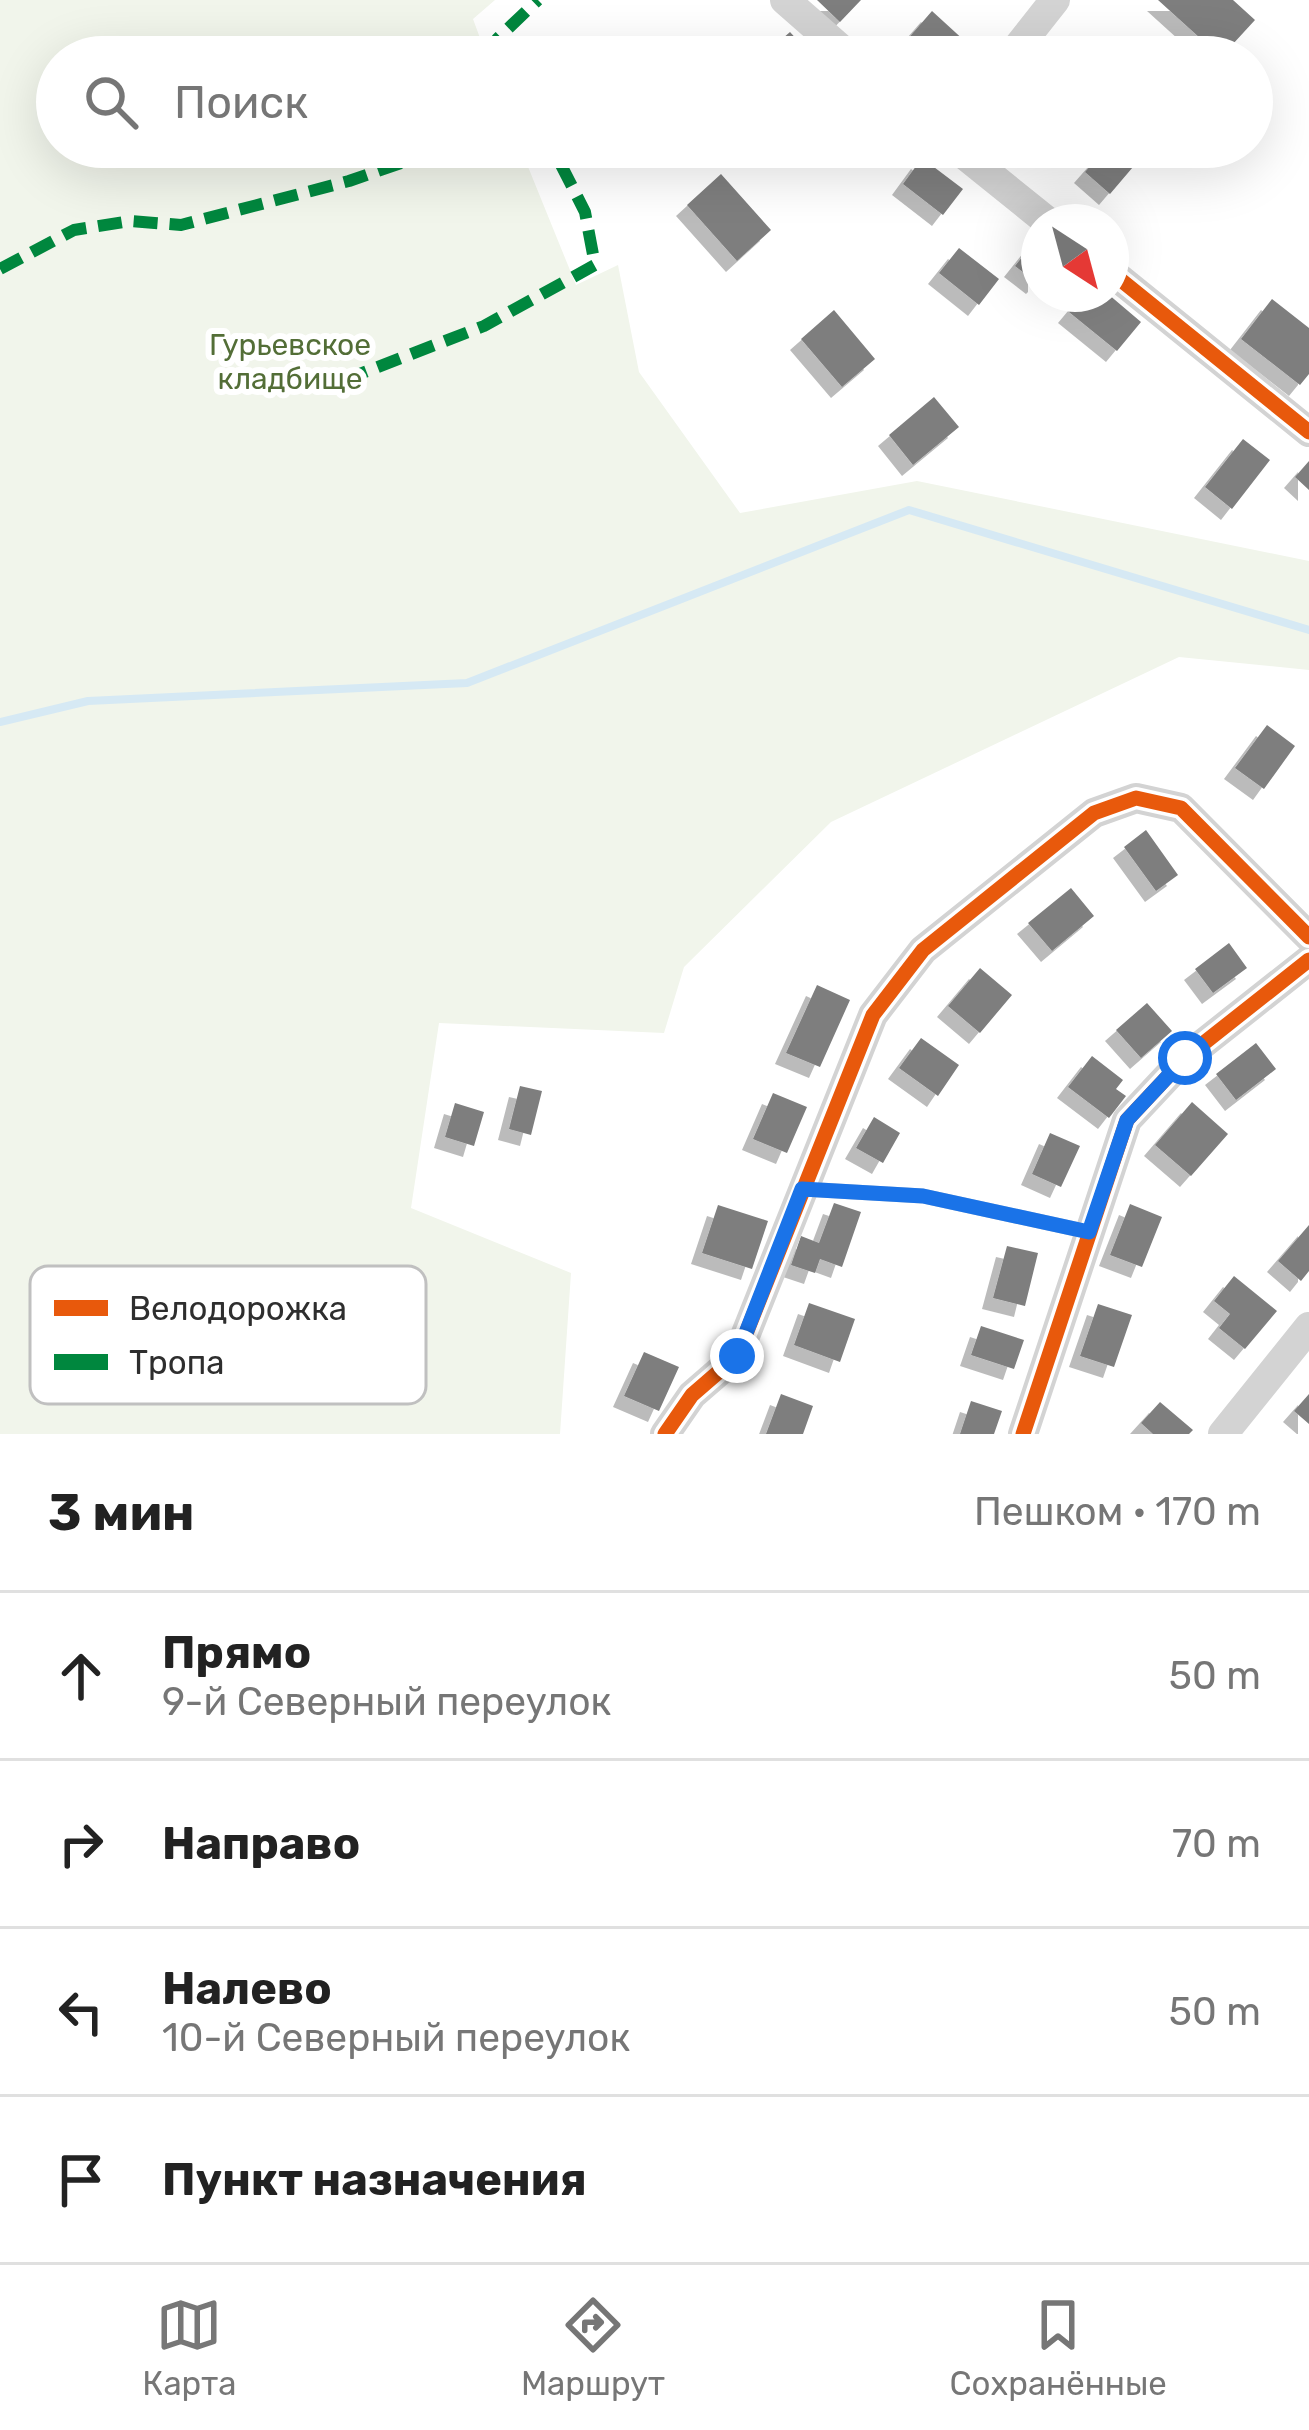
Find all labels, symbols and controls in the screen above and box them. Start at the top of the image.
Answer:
search box [36,36,1273,168]
icon: search [78,69,144,135]
text: Поиск [174,76,308,129]
north arrow [1021,204,1129,312]
park label: Гурьевское кладбище [209,327,371,397]
route start [1158,1031,1212,1085]
legend [30,1266,426,1404]
text: Велодорожка [129,1289,347,1328]
route end [710,1329,764,1383]
text: Тропа [129,1343,224,1382]
text: 3 мин [48,1482,194,1543]
text: Пешком · 170 m [974,1489,1261,1535]
text: Прямо [162,1626,311,1679]
icon: ahead [48,1643,114,1709]
text: 50 m [1169,1653,1261,1699]
text: 9-й Северный переулок [162,1679,611,1725]
icon: right [48,1811,114,1877]
text: Направо [162,1817,360,1870]
text: 70 m [1172,1821,1261,1867]
text: Налево [162,1962,332,2015]
icon: left [48,1979,114,2045]
text: 50 m [1169,1989,1261,2035]
text: 10-й Северный переулок [162,2015,630,2061]
icon: arrive [48,2147,114,2213]
text: Пункт назначения [162,2153,587,2206]
tab: Карта [142,2292,236,2403]
tab: Маршрут [521,2292,665,2403]
tab: Сохранённые [950,2292,1167,2403]

